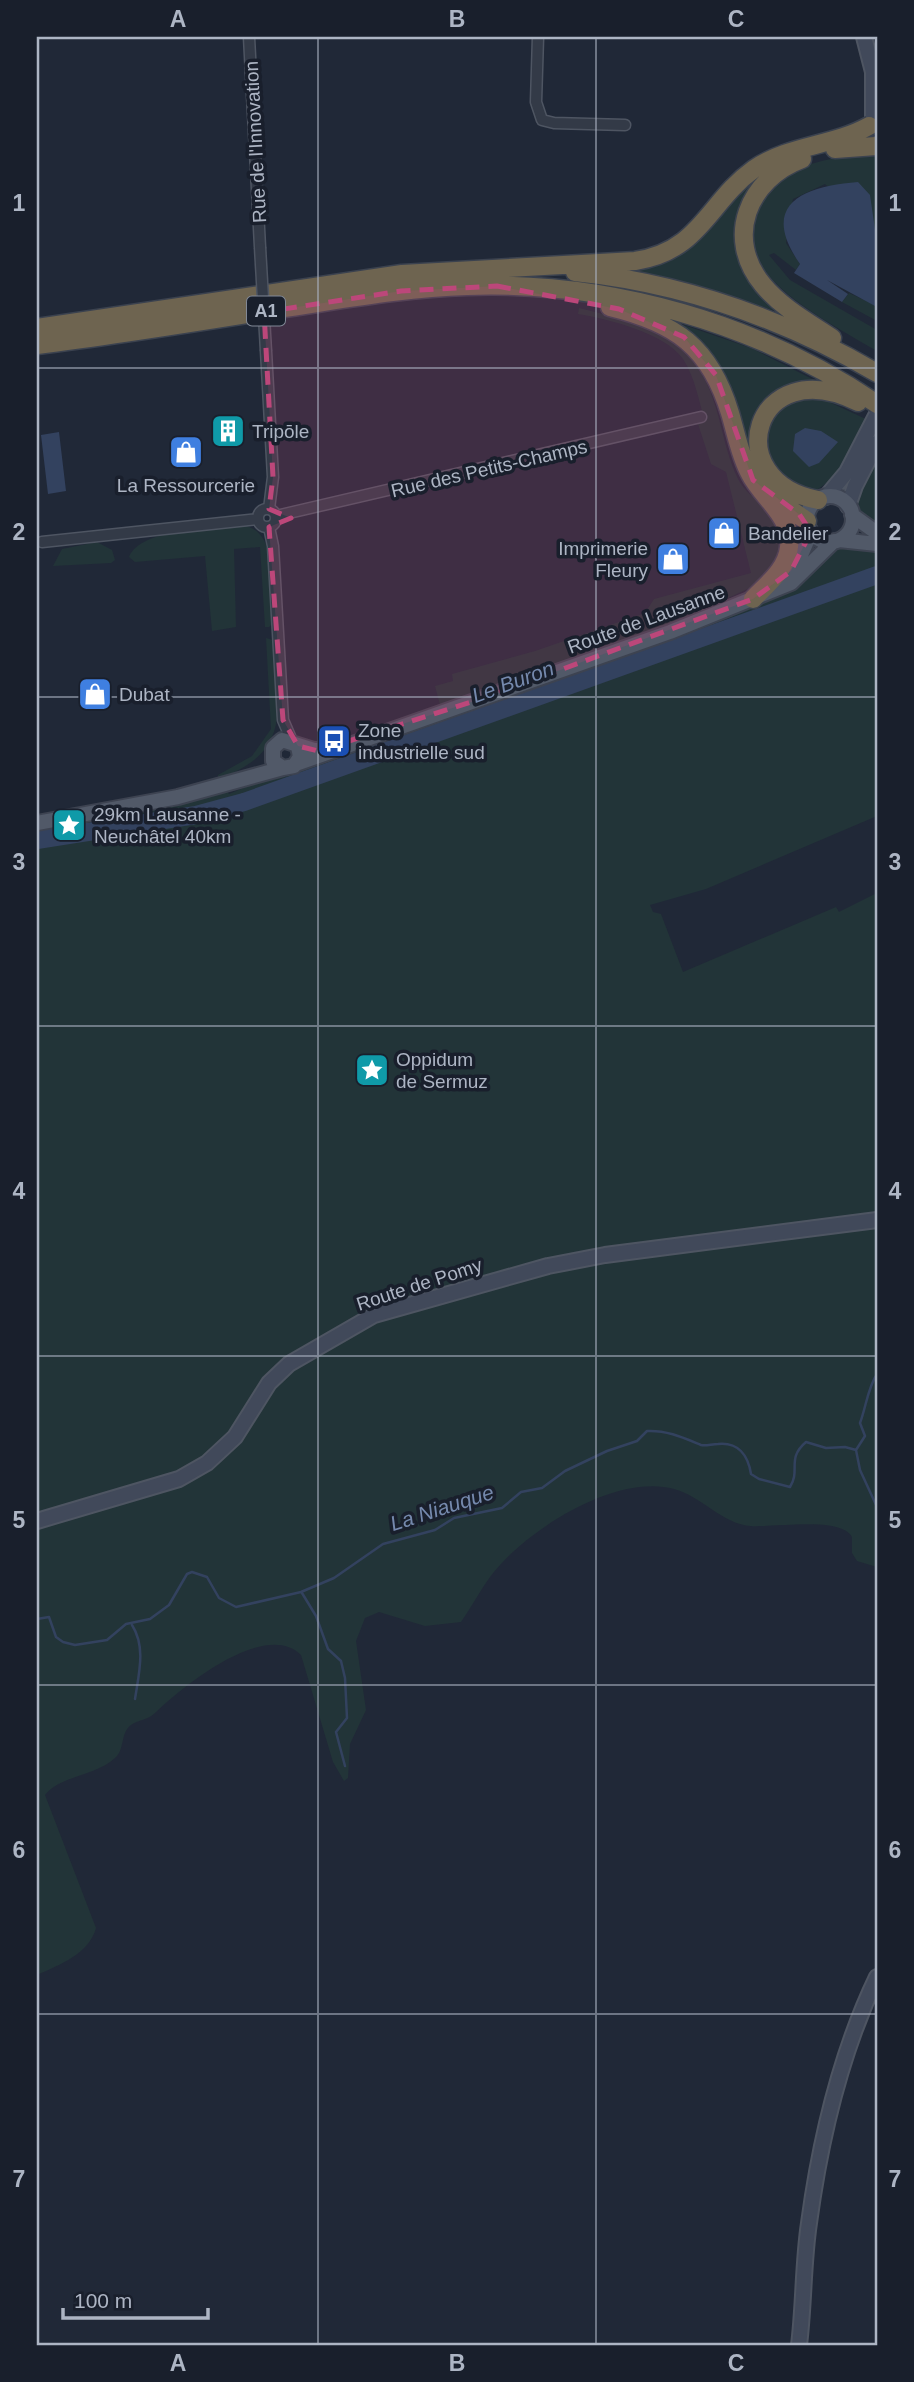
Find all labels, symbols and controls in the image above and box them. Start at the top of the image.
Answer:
text: A [170,6,186,32]
text: B [449,6,465,32]
text: C [728,6,744,32]
street label: Rue de l'Innovation [241,60,270,223]
text: 1 [13,190,26,216]
text: 1 [889,190,902,216]
road number: A1 [247,296,285,326]
building icon: Tripōle [209,412,247,450]
place label: Tripōle [252,421,309,442]
shop icon: La Ressourcerie [167,433,205,471]
street label: Rue des Petits-Champs [389,436,589,501]
place label: La Ressourcerie [117,475,255,496]
shop icon: Bandelier [705,514,743,552]
text: 2 [13,519,25,545]
text: 2 [889,519,901,545]
place label: Bandelier [748,523,829,544]
place label: Imprimerie Fleury [558,538,648,581]
shop icon: Imprimerie Fleury [654,540,692,578]
street label: Route de Lausanne [565,581,728,658]
water label: Le Buron [469,656,557,707]
shop icon: Dubat [76,675,114,713]
place label: Dubat [119,684,170,705]
place label: Zone industrielle sud [358,720,485,763]
bus stop icon: Zone industrielle sud [315,722,353,760]
place label: 29km Lausanne - Neuchâtel 40km [94,804,241,847]
place icon: 29km Lausanne - Neuchâtel 40km [50,806,88,844]
text: 3 [13,849,25,875]
text: 3 [889,849,901,875]
place label: Oppidum de Sermuz [396,1049,488,1092]
place icon: Oppidum de Sermuz [353,1051,391,1089]
text: 4 [13,1178,26,1204]
text: 4 [889,1178,902,1204]
street label: Route de Pomy [354,1254,485,1315]
water label: La Niauque [387,1480,496,1535]
text: 5 [13,1507,26,1533]
text: 5 [889,1507,902,1533]
text: 6 [13,1837,25,1863]
text: 6 [889,1837,901,1863]
text: 7 [13,2166,25,2192]
text: 7 [889,2166,901,2192]
scale bar [63,2277,208,2321]
text: 100 m [74,2289,132,2312]
text: A [170,2350,186,2376]
text: B [449,2350,465,2376]
text: C [728,2350,744,2376]

